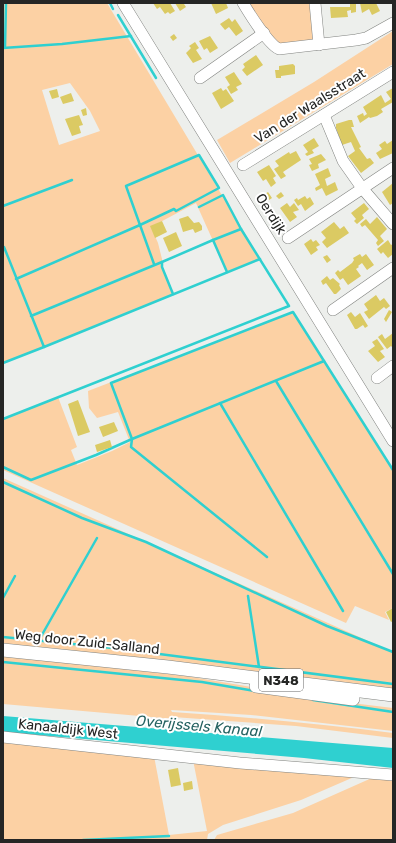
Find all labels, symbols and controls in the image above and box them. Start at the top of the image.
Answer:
street label: Van der Waalsstraat [251,65,369,147]
street label: Oerdijk [252,190,291,238]
street label: Weg door Zuid-Salland [13,626,161,658]
road number: N348 [259,669,303,691]
water label: Overijssels Kanaal [135,712,263,741]
street label: Kanaaldijk West [17,715,119,743]

